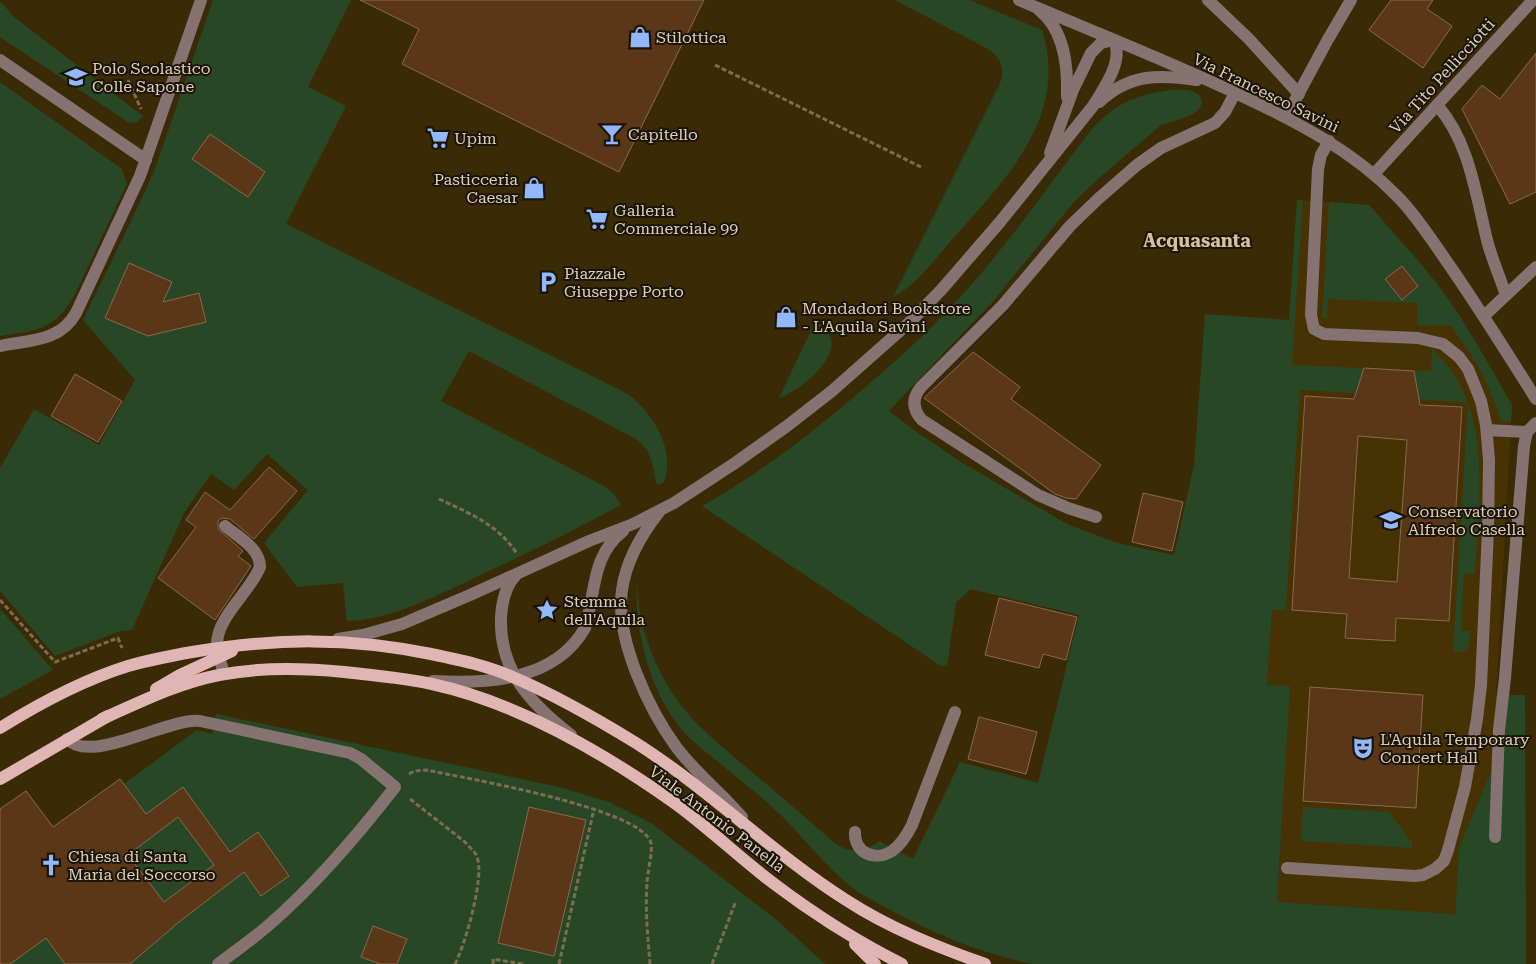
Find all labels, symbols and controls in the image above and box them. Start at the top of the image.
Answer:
street label: Via Tito Pellicciotti [1385,15,1499,137]
shop icon: Stilottica [627,24,653,50]
place label: Stilottica [656,28,727,47]
street label: Via Francesco Savini [1190,49,1342,137]
place label: Polo Scolastico Colle Sapone [92,59,211,96]
school or university icon: Polo Scolastico Colle Sapone [63,64,89,90]
bar icon: Capitello [599,121,625,147]
supermarket icon: Upim [425,125,451,151]
place label: Capitello [628,125,698,144]
place label: Upim [454,129,497,148]
place label: Pasticceria Caesar [434,170,518,207]
shop icon: Pasticceria Caesar [521,175,547,201]
place label: Galleria Commerciale 99 [614,201,738,238]
supermarket icon: Galleria Commerciale 99 [584,206,610,232]
district label: Acquasanta [1143,230,1251,251]
place label: Piazzale Giuseppe Porto [564,264,684,301]
parking icon: Piazzale Giuseppe Porto [535,269,561,295]
place label: Mondadori Bookstore - L'Aquila Savini [802,299,971,336]
shop icon: Mondadori Bookstore - L'Aquila Savini [773,304,799,330]
place label: Conservatorio Alfredo Casella [1408,502,1525,539]
school or university icon: Conservatorio Alfredo Casella [1378,507,1404,533]
place label: Stemma dell'Aquila [564,592,645,629]
place icon: Stemma dell'Aquila [534,597,560,623]
place label: L'Aquila Temporary Concert Hall [1380,730,1530,767]
theatre icon: L'Aquila Temporary Concert Hall [1350,735,1376,761]
street label: Viale Antonio Panella [645,762,789,876]
place label: Chiesa di Santa Maria del Soccorso [68,847,216,884]
church icon: Chiesa di Santa Maria del Soccorso [38,852,64,878]

